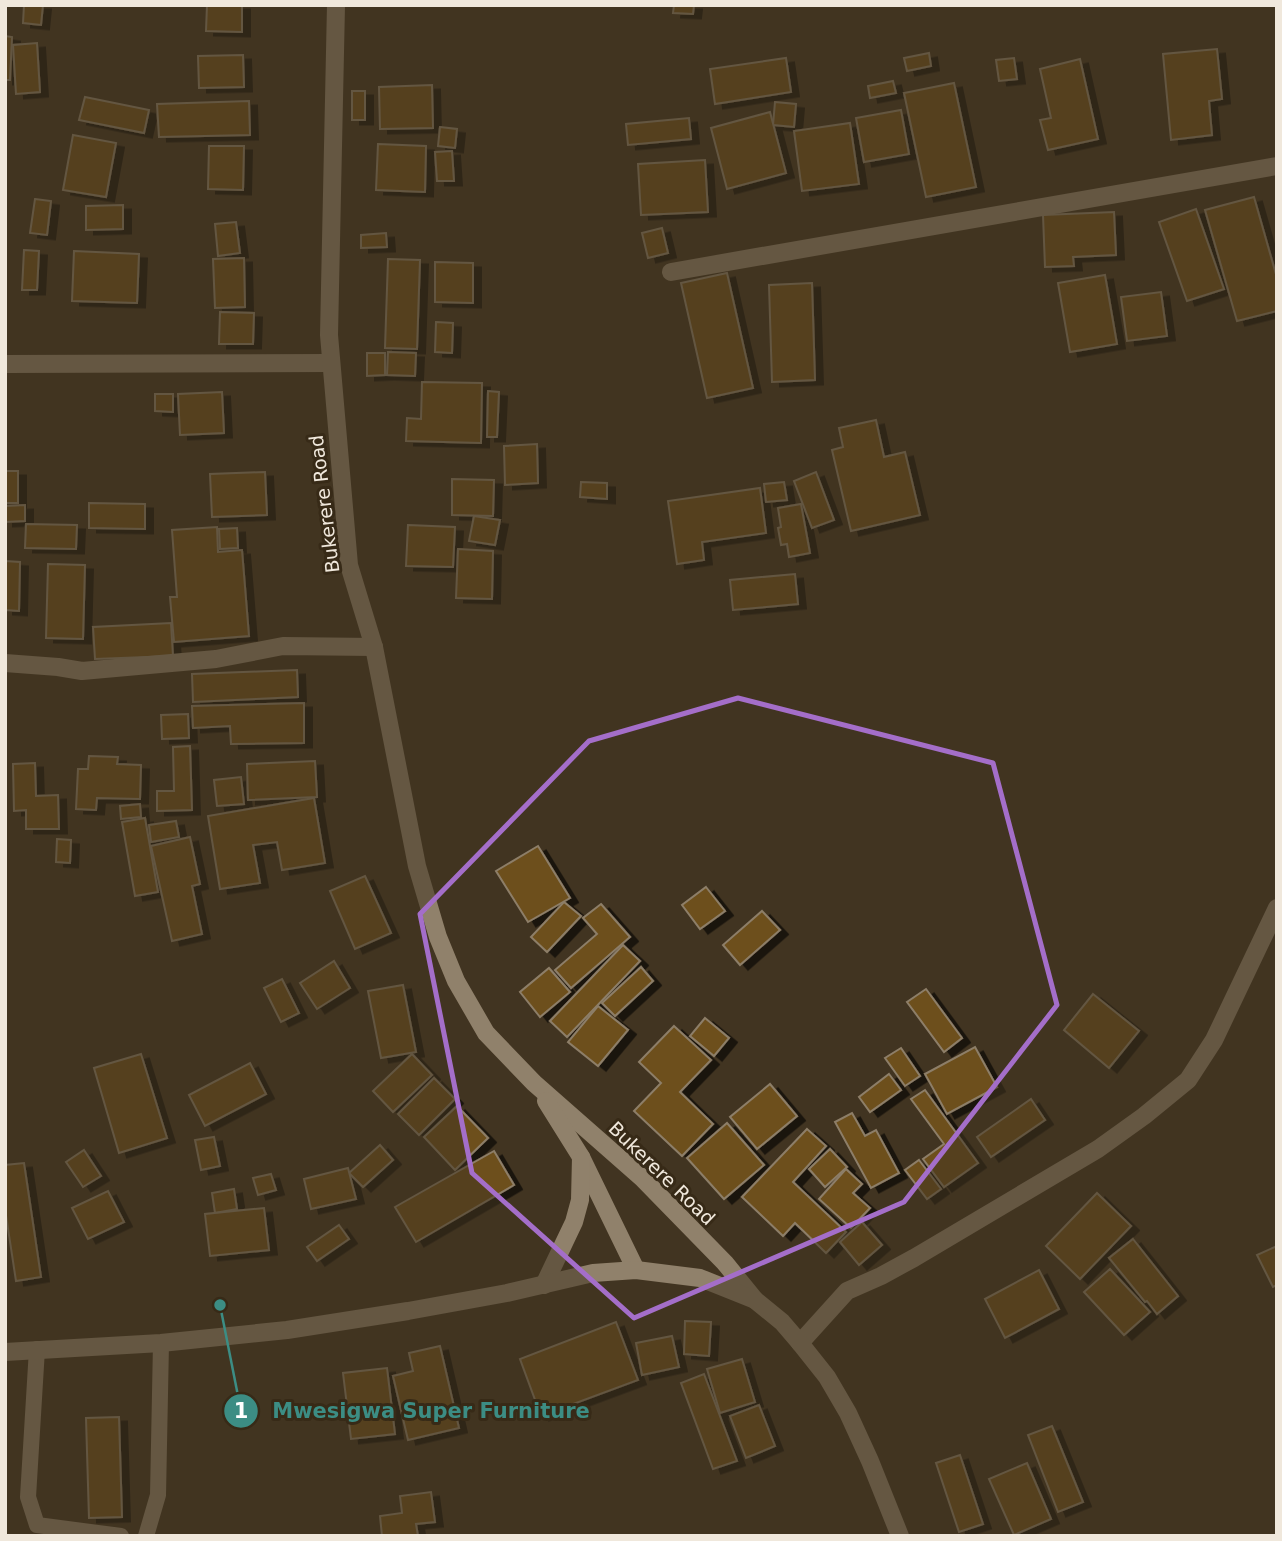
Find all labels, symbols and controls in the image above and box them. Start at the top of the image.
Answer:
street label: Bukerere Road [305,434,343,574]
street label: Bukerere Road [604,1117,720,1229]
callout: Mwesigwa Super Furniture [223,1390,604,1432]
text: 1 [234,1399,248,1423]
text: Mwesigwa Super Furniture [272,1399,590,1423]

